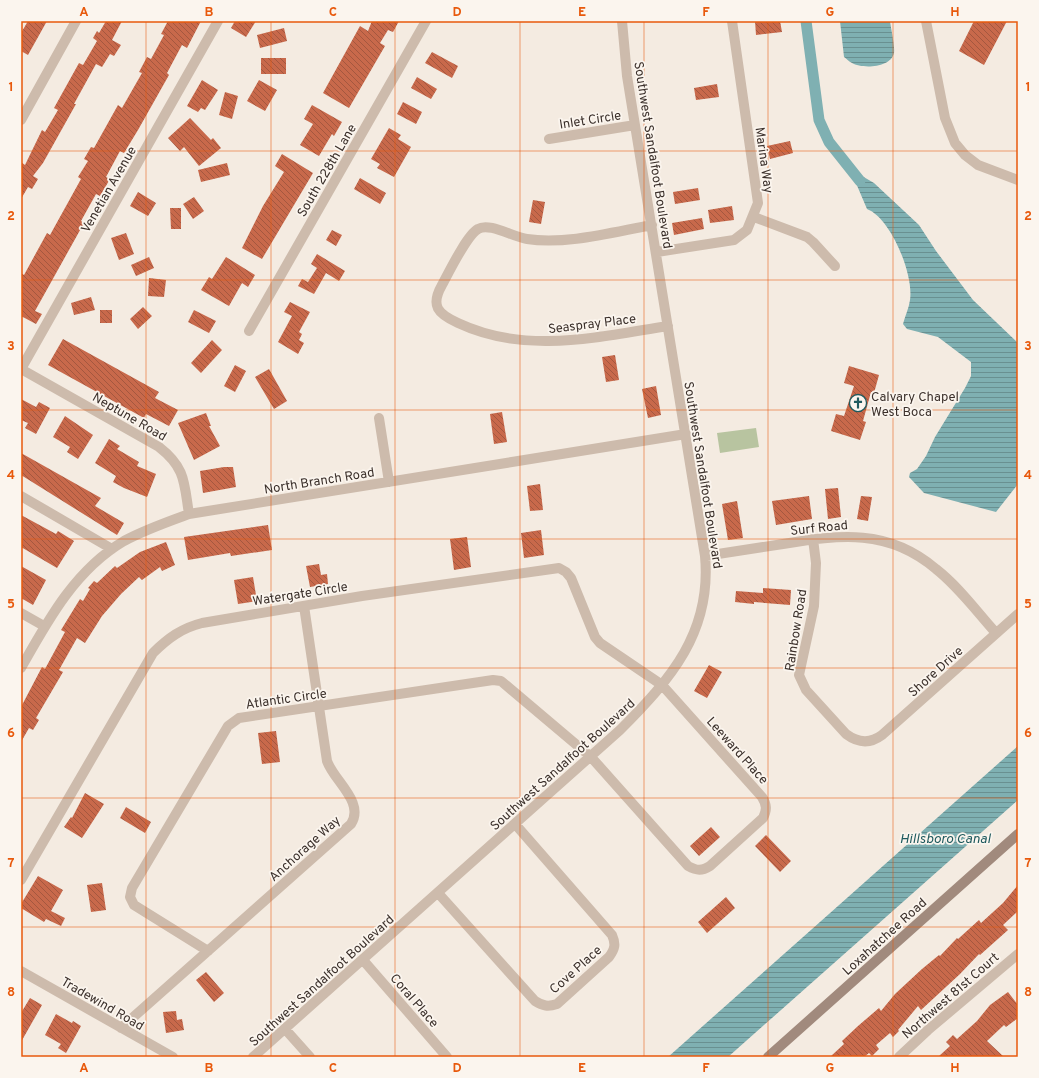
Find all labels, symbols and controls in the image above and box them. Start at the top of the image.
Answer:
text: A [79,5,89,21]
text: B [205,5,214,21]
text: C [329,5,337,21]
text: D [452,5,462,21]
text: E [578,5,586,21]
text: F [702,5,710,21]
text: G [826,5,835,21]
text: H [950,5,960,21]
street label: Southwest Sandalfoot Boulevard [629,61,675,250]
text: 1 [8,80,14,96]
text: 1 [1025,80,1031,96]
street label: Inlet Circle [558,108,622,134]
street label: South 228th Lane [295,122,361,220]
street label: Marina Way [750,126,776,195]
street label: Venetian Avenue [79,144,141,236]
text: 2 [7,209,15,225]
text: 2 [1024,209,1032,225]
street label: Seaspray Place [547,312,637,338]
text: 3 [7,339,15,355]
text: 3 [1024,339,1032,355]
street label: Southwest Sandalfoot Boulevard [679,381,725,570]
street label: Neptune Road [89,390,169,445]
place label: Calvary Chapel West Boca [871,390,959,421]
church icon: Calvary Chapel West Boca [848,393,868,413]
street label: North Branch Road [263,465,376,499]
text: 4 [7,468,15,484]
text: 4 [1024,468,1032,484]
street label: Surf Road [790,518,849,540]
street label: Watergate Circle [252,580,349,610]
street label: Rainbow Road [783,588,811,673]
text: 5 [7,597,15,613]
text: 5 [1024,597,1032,613]
street label: Shore Drive [906,644,967,701]
street label: Atlantic Circle [245,686,328,714]
street label: Southwest Sandalfoot Boulevard [488,696,639,835]
street label: Leeward Place [702,714,771,788]
text: 6 [7,726,15,742]
text: 6 [1024,726,1032,742]
street label: Anchorage Way [266,813,344,886]
water label: Hillsboro Canal [899,831,992,848]
text: 7 [8,856,15,872]
text: 7 [1025,856,1032,872]
street label: Loxahatchee Road [840,896,931,979]
street label: Southwest Sandalfoot Boulevard [247,912,398,1051]
street label: Cove Place [547,943,606,998]
street label: Northwest 81st Court [900,950,1003,1043]
street label: Coral Place [386,971,441,1031]
street label: Tradewind Road [58,975,146,1035]
text: 8 [7,985,15,1001]
text: 8 [1024,985,1032,1001]
text: A [79,1061,89,1077]
text: B [205,1061,214,1077]
text: C [329,1061,337,1077]
text: D [452,1061,462,1077]
text: E [578,1061,586,1077]
text: F [702,1061,710,1077]
text: G [826,1061,835,1077]
text: H [950,1061,960,1077]

